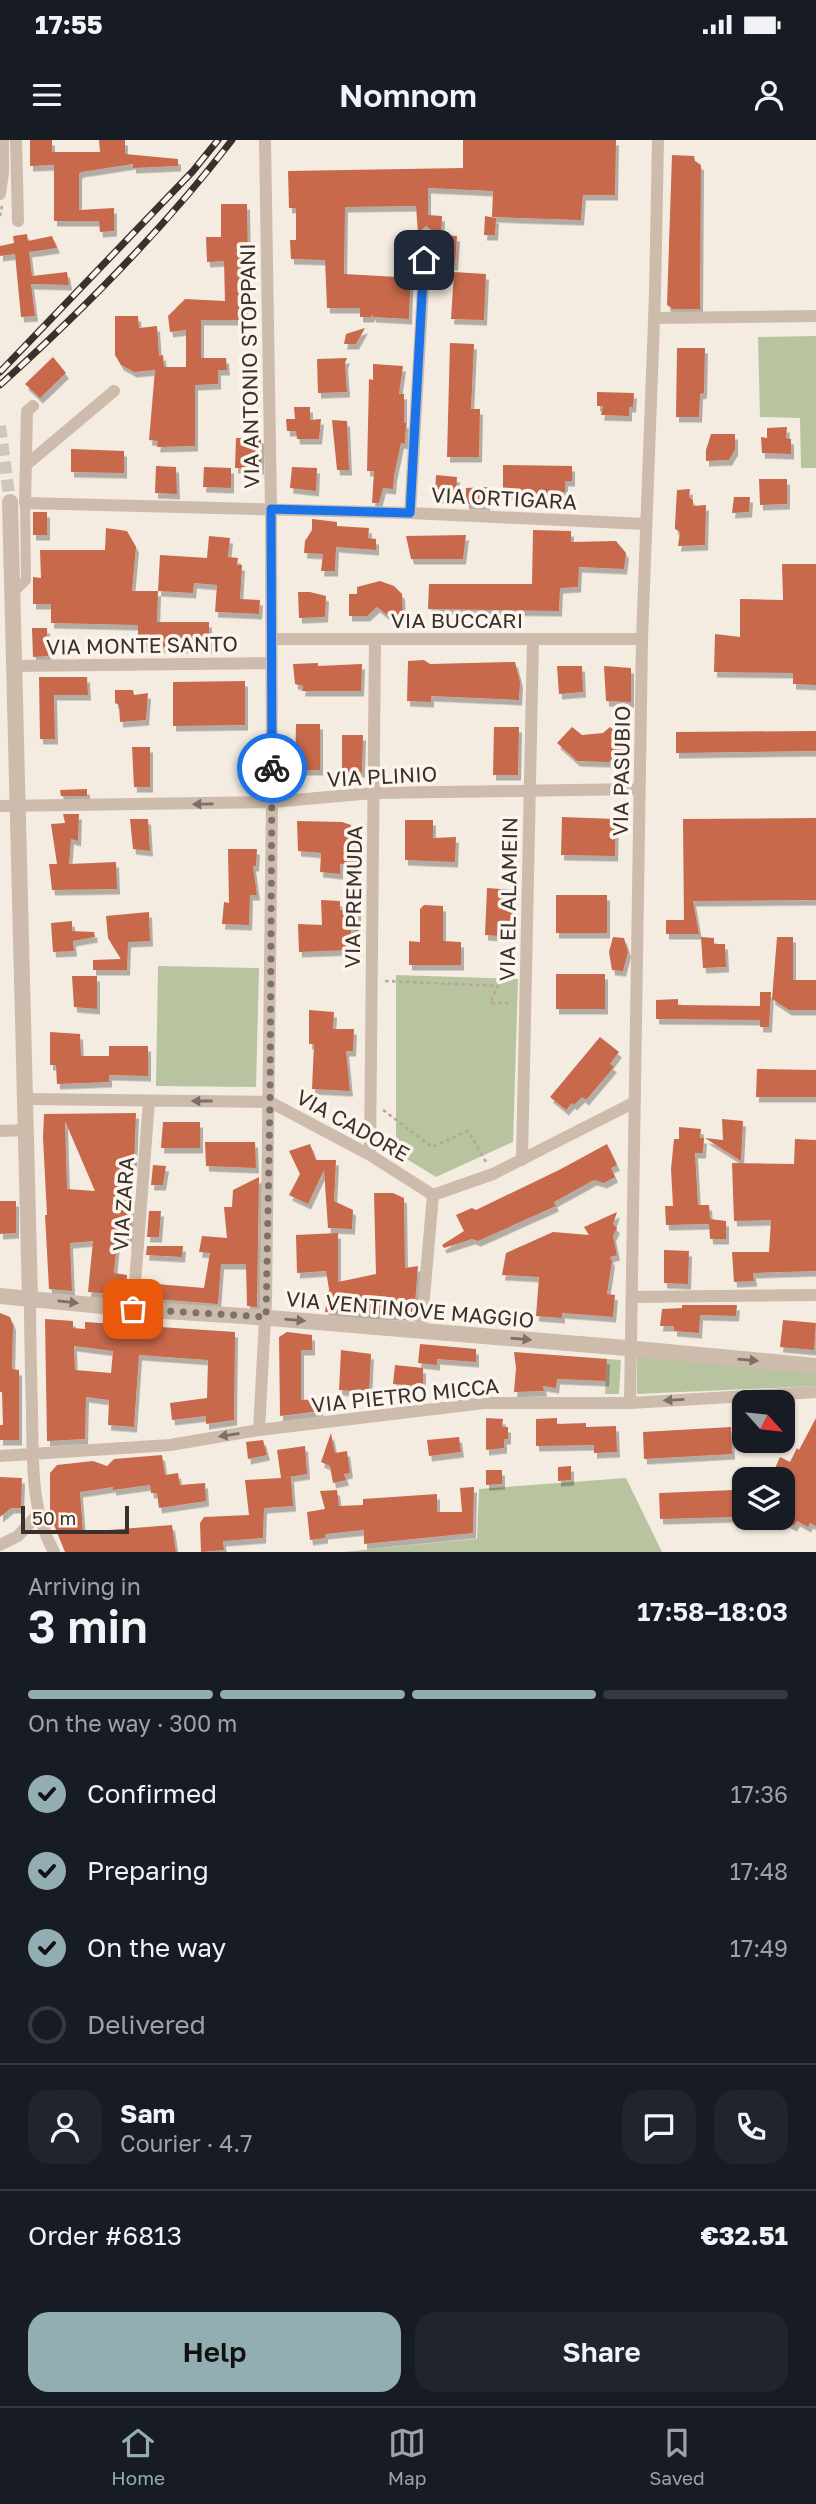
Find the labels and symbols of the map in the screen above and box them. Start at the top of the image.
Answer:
pin [394,230,454,290]
street label: VIA ANTONIO STOPPANI [234,243,264,489]
street label: VIA ORTIGARA [430,481,578,515]
street label: VIA BUCCARI [391,607,523,633]
street label: VIA MONTE SANTO [46,630,238,660]
street label: VIA PASUBIO [607,705,635,837]
courier [237,733,307,803]
street label: VIA PLINIO [326,760,438,792]
one-way arrow [192,798,214,809]
street label: VIA EL ALAMEIN [494,817,522,981]
street label: VIA PREMUDA [339,825,367,969]
street label: VIA CADORE [292,1083,414,1167]
one-way arrow [191,1095,213,1107]
street label: VIA ZARA [107,1156,139,1252]
pin [103,1279,163,1339]
street label: VIA VENTINOVE MAGGIO [285,1285,535,1333]
one-way arrow [57,1297,79,1308]
one-way arrow [284,1315,306,1326]
one-way arrow [511,1334,533,1345]
one-way arrow [737,1355,759,1366]
street label: VIA PIETRO MICCA [310,1372,500,1418]
north arrow [732,1390,794,1452]
one-way arrow [663,1395,685,1406]
one-way arrow [218,1430,240,1441]
scale bar [21,1503,130,1535]

